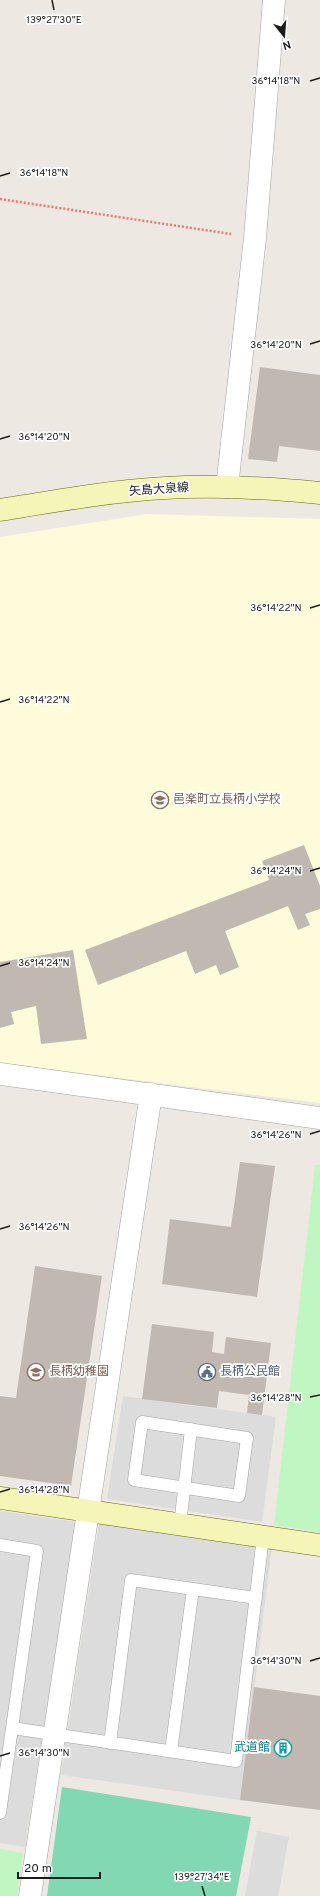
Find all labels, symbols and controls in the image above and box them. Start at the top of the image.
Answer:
text: 139°27'30"E [26,14,82,27]
north arrow [264,16,304,56]
text: N [281,37,292,52]
text: 36°14'18"N [252,75,300,88]
text: 36°14'18"N [20,167,68,180]
text: 36°14'20"N [250,339,302,352]
text: 36°14'20"N [18,431,70,444]
street label: 矢島大泉線 [129,480,189,500]
text: 36°14'22"N [250,602,302,615]
text: 36°14'22"N [18,694,70,707]
school or university icon: 邑楽町立長柄小学校 [150,790,170,810]
place label: 邑楽町立長柄小学校 [173,792,281,808]
text: 36°14'24"N [250,865,302,878]
text: 36°14'24"N [18,957,70,970]
text: 36°14'26"N [250,1129,302,1142]
text: 36°14'26"N [18,1221,70,1234]
school or university icon: 長柄幼稚園 [26,1362,46,1382]
public building icon: 長柄公民館 [197,1362,217,1382]
place label: 長柄幼稚園 [49,1364,109,1380]
place label: 長柄公民館 [220,1364,280,1380]
text: 36°14'28"N [250,1392,302,1405]
text: 36°14'28"N [18,1484,70,1497]
text: 36°14'30"N [250,1655,302,1668]
building icon: 武道館 [273,1738,293,1758]
place label: 武道館 [234,1740,270,1756]
text: 36°14'30"N [18,1747,70,1760]
scale bar [18,1854,100,1880]
text: 20 m [24,1861,52,1877]
text: 139°27'34"E [174,1871,230,1884]

